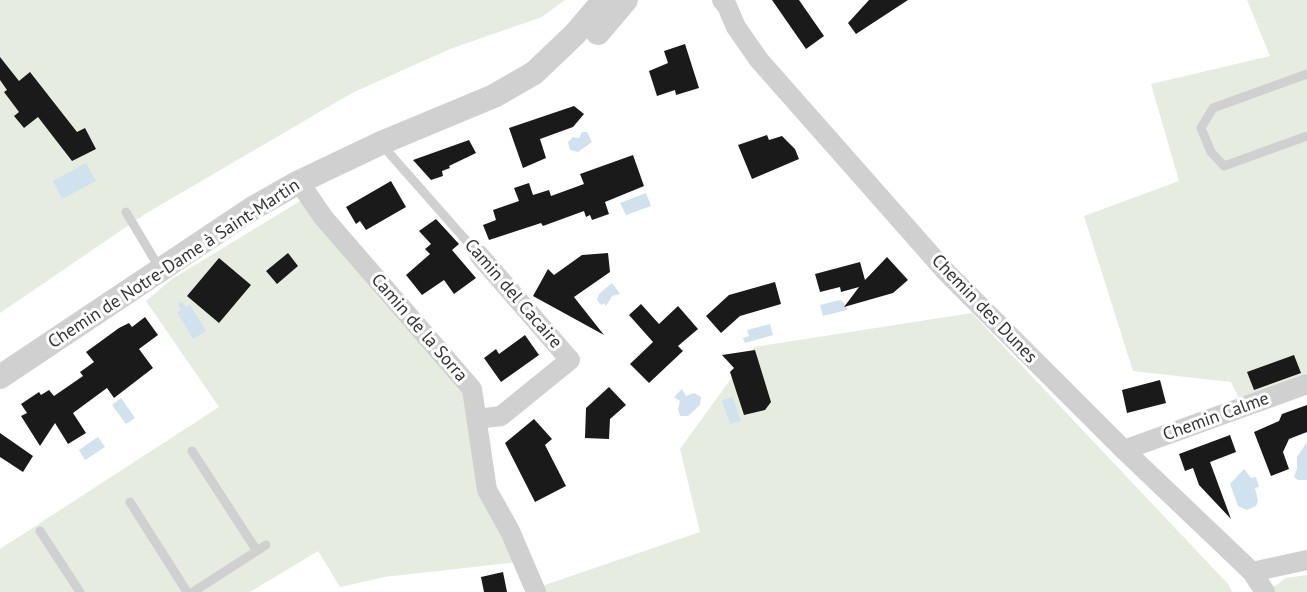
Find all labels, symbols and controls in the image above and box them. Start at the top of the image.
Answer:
street label: Chemin de Notre-Dame à Saint-Martin [44,175,304,353]
street label: Camin del Cacaire [460,235,566,353]
street label: Chemin des Dunes [927,250,1041,368]
street label: Camin de la Sorra [366,270,472,386]
street label: Chemin Calme [1160,388,1272,446]

